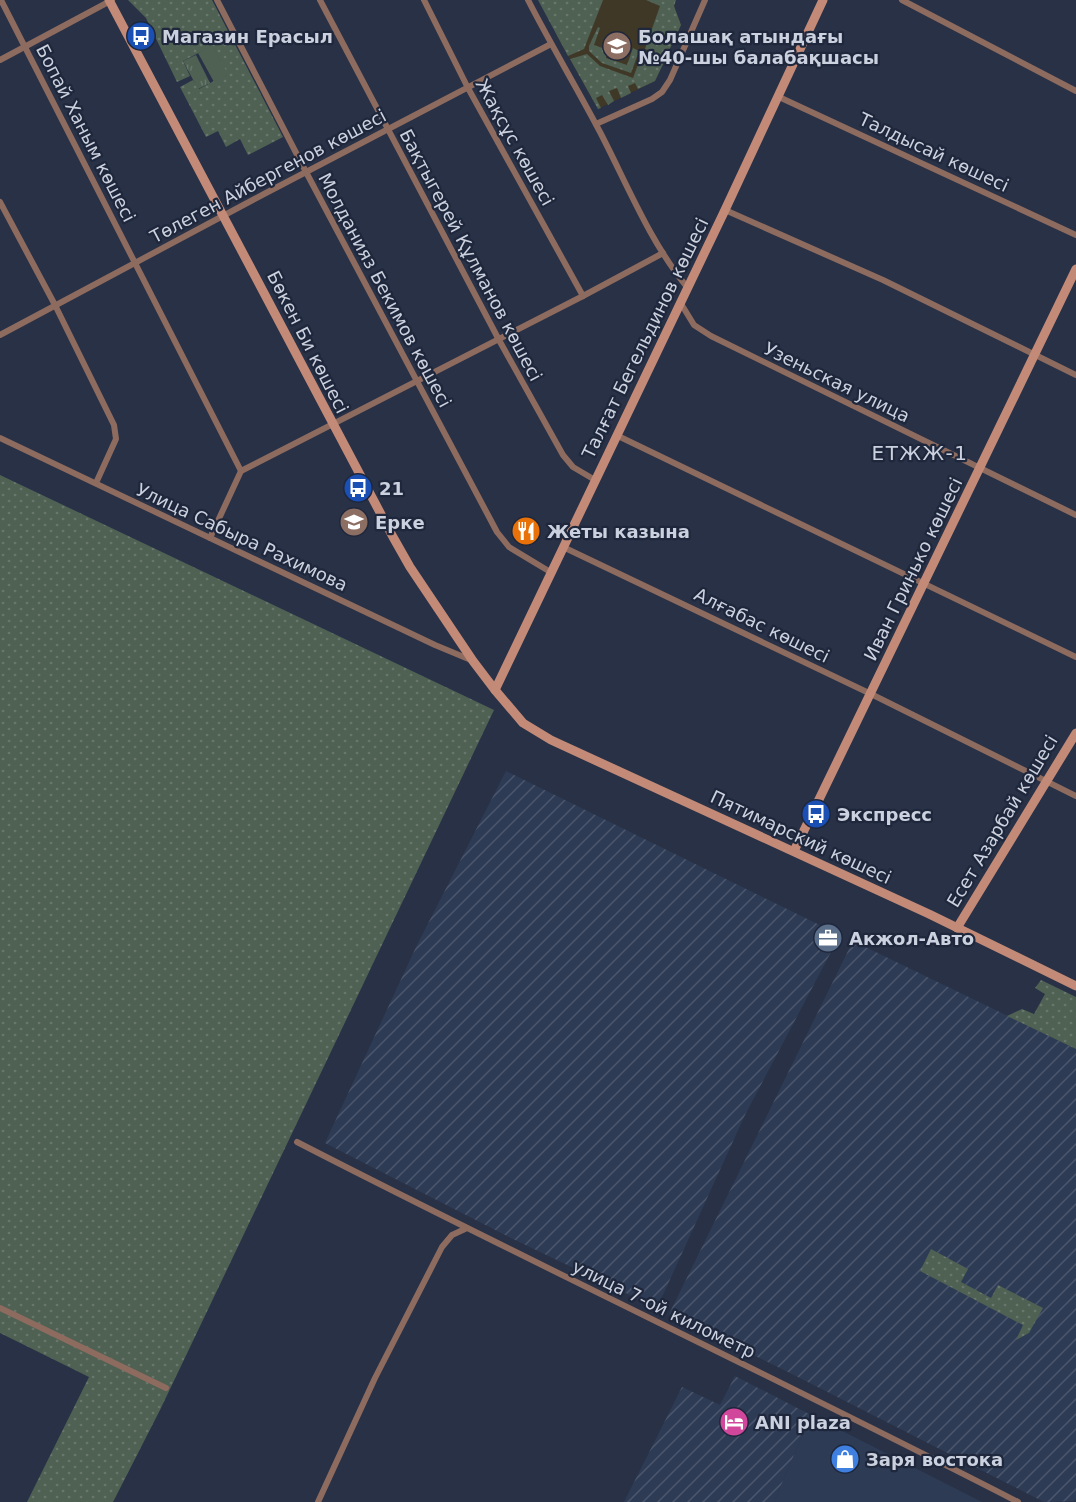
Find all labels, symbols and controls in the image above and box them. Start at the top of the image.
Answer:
bus stop icon: Магазин Ерасыл [125,20,157,52]
place label: Магазин Ерасыл [162,26,333,47]
place label: Болашақ атындағы №40-шы балабақшасы [638,26,879,68]
school or university icon: Болашақ атындағы №40-шы балабақшасы [601,30,633,62]
street label: Бопай Ханым көшесі [32,41,140,225]
street label: Жақсұс көшесі [471,75,559,209]
street label: Төлеген Айбергенов көшесі [146,105,390,248]
street label: Талдысай көшесі [855,108,1012,196]
street label: Бақтыгерей Құлманов көшесі [395,125,547,385]
street label: Молданияз Бекимов көшесі [314,169,456,411]
street label: Талғат Бегельдинов көшесі [577,214,713,463]
street label: Бөкен Би көшесі [263,267,353,417]
street label: Узеньская улица [761,338,913,426]
district label: ЕТЖЖ-1 [872,441,968,465]
bus stop icon: 21 [342,472,374,504]
street label: Иван Гринько көшесі [860,474,966,664]
place label: 21 [379,478,404,499]
street label: Улица Сабыра Рахимова [133,479,351,595]
school or university icon: Ерке [338,506,370,538]
place label: Ерке [375,512,425,533]
restaurant icon: Жеты казына [510,515,542,547]
place label: Жеты казына [547,521,690,542]
street label: Алғабас көшесі [691,583,833,667]
street label: Есет Азарбай көшесі [942,731,1062,911]
street label: Пятимарский көшесі [707,786,895,888]
bus stop icon: Экспресс [800,798,832,830]
place label: Экспресс [837,804,932,825]
office icon: Акжол-Авто [812,922,844,954]
place label: Акжол-Авто [849,928,974,949]
street label: улица 7-ой километр [569,1256,759,1362]
hotel icon: ANI plaza [718,1406,750,1438]
place label: ANI plaza [755,1412,851,1433]
shop icon: Заря востока [829,1443,861,1475]
place label: Заря востока [866,1449,1003,1470]

